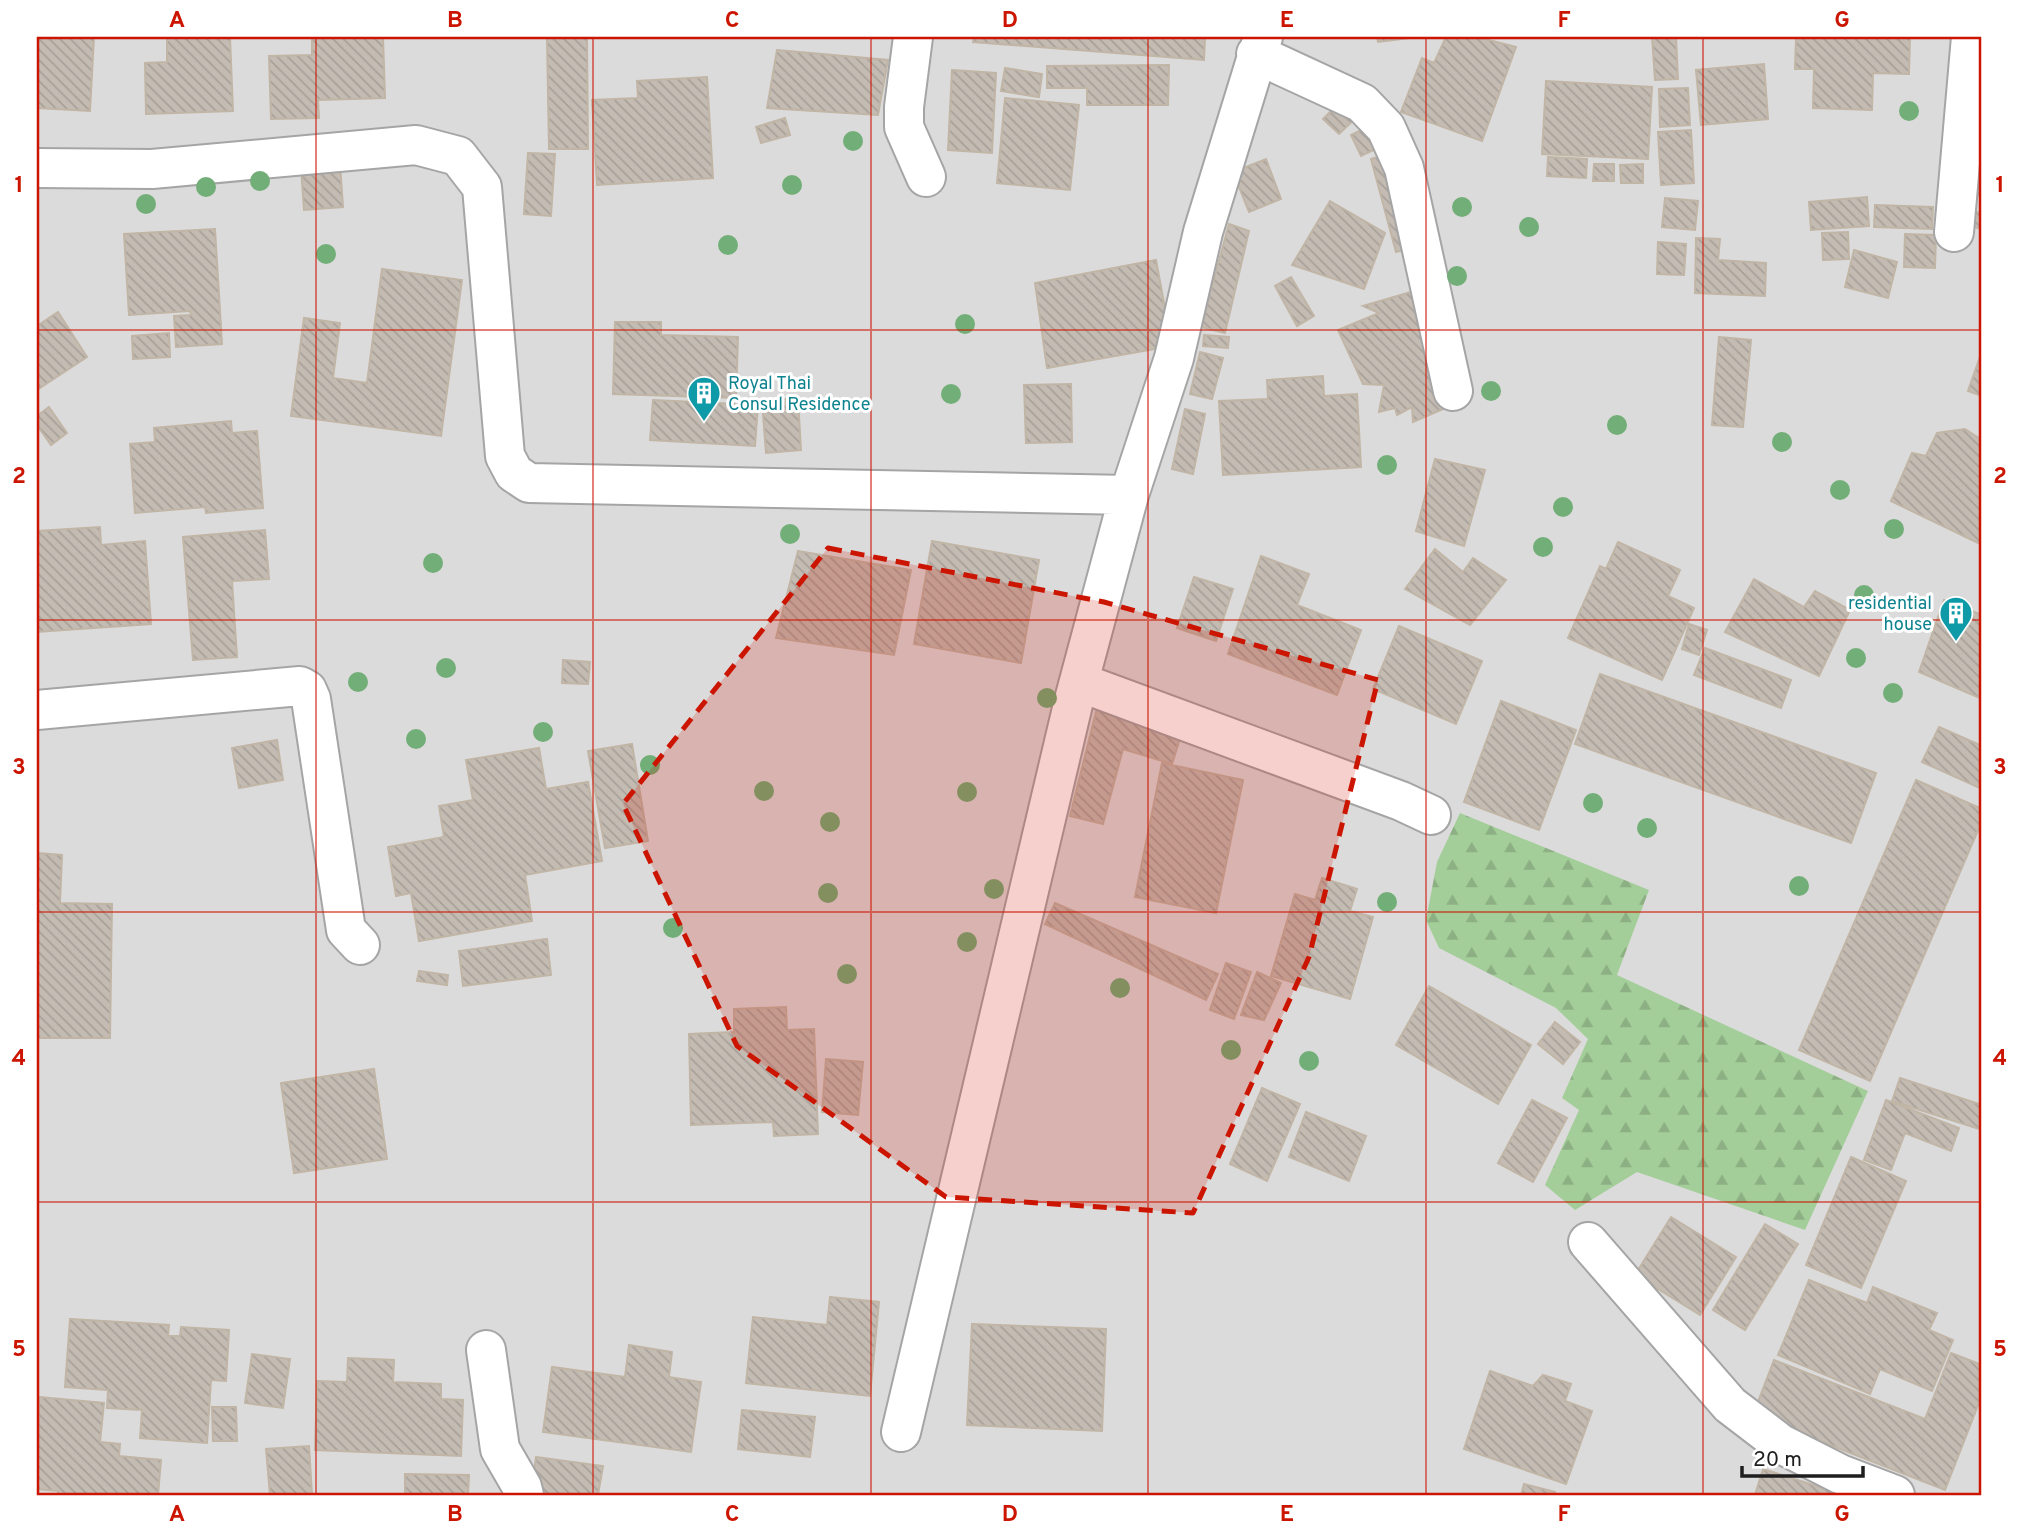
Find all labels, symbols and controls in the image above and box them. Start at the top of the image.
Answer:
text: A [169,7,185,36]
text: B [447,7,463,36]
text: C [725,7,739,36]
text: D [1002,7,1018,36]
text: E [1280,7,1294,36]
text: F [1557,7,1571,36]
text: G [1834,7,1850,36]
text: 1 [14,172,24,201]
text: 1 [1995,172,2005,201]
place label: Royal Thai Consul Residence [728,373,870,417]
building icon: Royal Thai Consul Residence [685,374,723,423]
text: 2 [12,463,26,492]
text: 2 [1993,463,2007,492]
place label: residential house [1848,593,1932,637]
building icon: residential house [1937,594,1975,643]
text: 3 [12,754,26,783]
text: 3 [1993,754,2007,783]
text: 4 [12,1045,26,1074]
text: 4 [1993,1045,2007,1074]
text: 5 [12,1336,26,1365]
text: 5 [1993,1336,2007,1365]
scale bar [1742,1434,1863,1478]
text: 20 m [1753,1447,1802,1474]
text: A [169,1501,185,1530]
text: B [447,1501,463,1530]
text: C [725,1501,739,1530]
text: D [1002,1501,1018,1530]
text: E [1280,1501,1294,1530]
text: F [1557,1501,1571,1530]
text: G [1834,1501,1850,1530]

